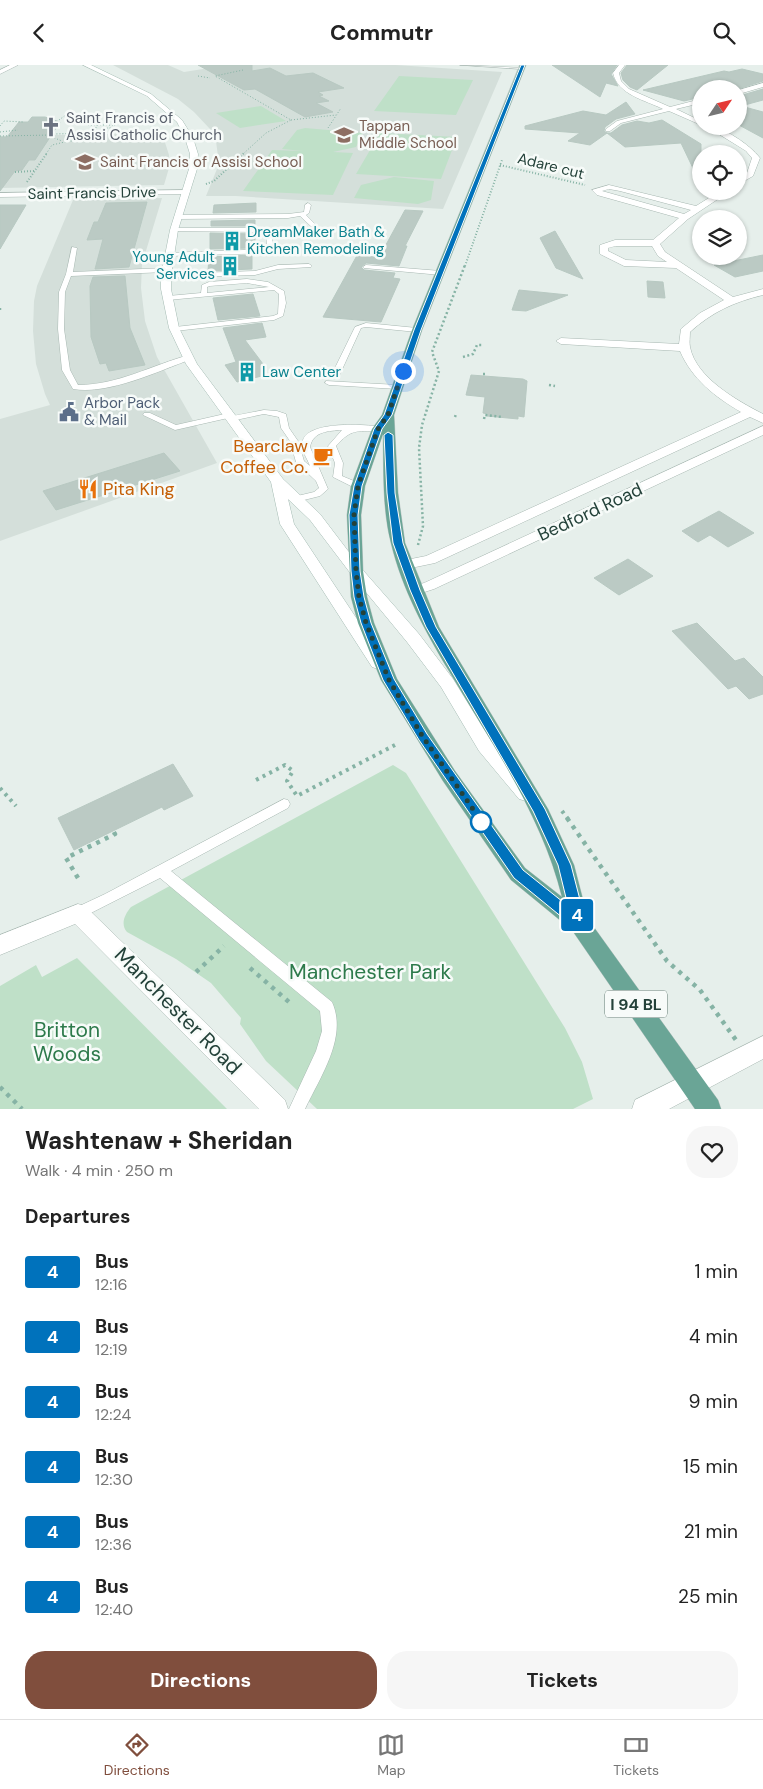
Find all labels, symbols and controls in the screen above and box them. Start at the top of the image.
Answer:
text: Commutr [330,18,433,47]
icon: back [25,19,53,47]
icon: search [710,19,738,47]
north arrow [692,80,748,135]
map controls [692,80,747,265]
place label: Saint Francis of Assisi Catholic Church [66,108,222,145]
church icon: Saint Francis of Assisi Catholic Church [40,116,62,138]
place label: Tappan Middle School [359,116,457,153]
school or university icon: Tappan Middle School [333,124,355,146]
button: locate [692,145,747,200]
street label: Adare cut [516,148,587,184]
school or university icon: Saint Francis of Assisi School [74,151,96,173]
place label: Saint Francis of Assisi School [100,152,302,172]
street label: Saint Francis Drive [28,182,156,204]
button: layers [692,210,747,265]
place label: DreamMaker Bath & Kitchen Remodeling [247,222,385,259]
building icon: DreamMaker Bath & Kitchen Remodeling [221,230,243,252]
place label: Young Adult Services [132,247,215,284]
building icon: Young Adult Services [219,255,241,277]
your location [391,359,416,384]
building icon: Law Center [236,361,258,383]
place label: Law Center [262,362,341,382]
place label: Arbor Pack & Mail [84,393,160,430]
public building icon: Arbor Pack & Mail [58,401,80,423]
place label: Bearclaw Coffee Co. [220,434,308,479]
cafe icon: Bearclaw Coffee Co. [312,445,334,467]
place label: Pita King [103,477,175,501]
street label: Bedford Road [534,477,646,547]
restaurant icon: Pita King [77,478,99,500]
unlabelled marker [470,811,492,833]
line badge: 4 [561,899,593,931]
text: 4 [571,903,583,927]
street label: Manchester Road [108,941,248,1081]
park label: Manchester Park [289,958,451,986]
road number: I 94 BL [605,991,667,1017]
park label: Britton Woods [33,1016,101,1068]
text: Washtenaw + Sheridan [25,1125,293,1156]
button: heart [686,1126,738,1178]
text: Walk · 4 min · 250 m [25,1160,173,1181]
text: Departures [25,1204,130,1229]
text: Bus [95,1249,129,1274]
text: 1 min [695,1259,738,1284]
text: 4 [47,1260,58,1284]
text: 12:16 [95,1274,127,1295]
text: Bus [95,1314,129,1339]
text: 4 min [689,1324,738,1349]
text: 4 [47,1325,58,1349]
text: 12:19 [95,1339,127,1360]
text: Bus [95,1379,129,1404]
text: 9 min [689,1389,738,1414]
text: 4 [47,1390,58,1414]
text: 12:24 [95,1404,131,1425]
text: Bus [95,1444,129,1469]
text: 15 min [683,1454,738,1479]
text: 4 [47,1455,58,1479]
text: 12:30 [95,1469,133,1490]
text: Bus [95,1509,129,1534]
text: 21 min [684,1519,738,1544]
text: 4 [47,1520,58,1544]
text: 12:36 [95,1534,132,1555]
text: Bus [95,1574,129,1599]
text: 25 min [678,1584,738,1609]
text: 4 [47,1585,58,1609]
text: 12:40 [95,1599,133,1620]
button: Directions [25,1651,377,1709]
button: Tickets [387,1651,738,1709]
tab: Directions [104,1731,170,1779]
tab: Map [377,1731,406,1779]
tab: Tickets [613,1731,659,1779]

